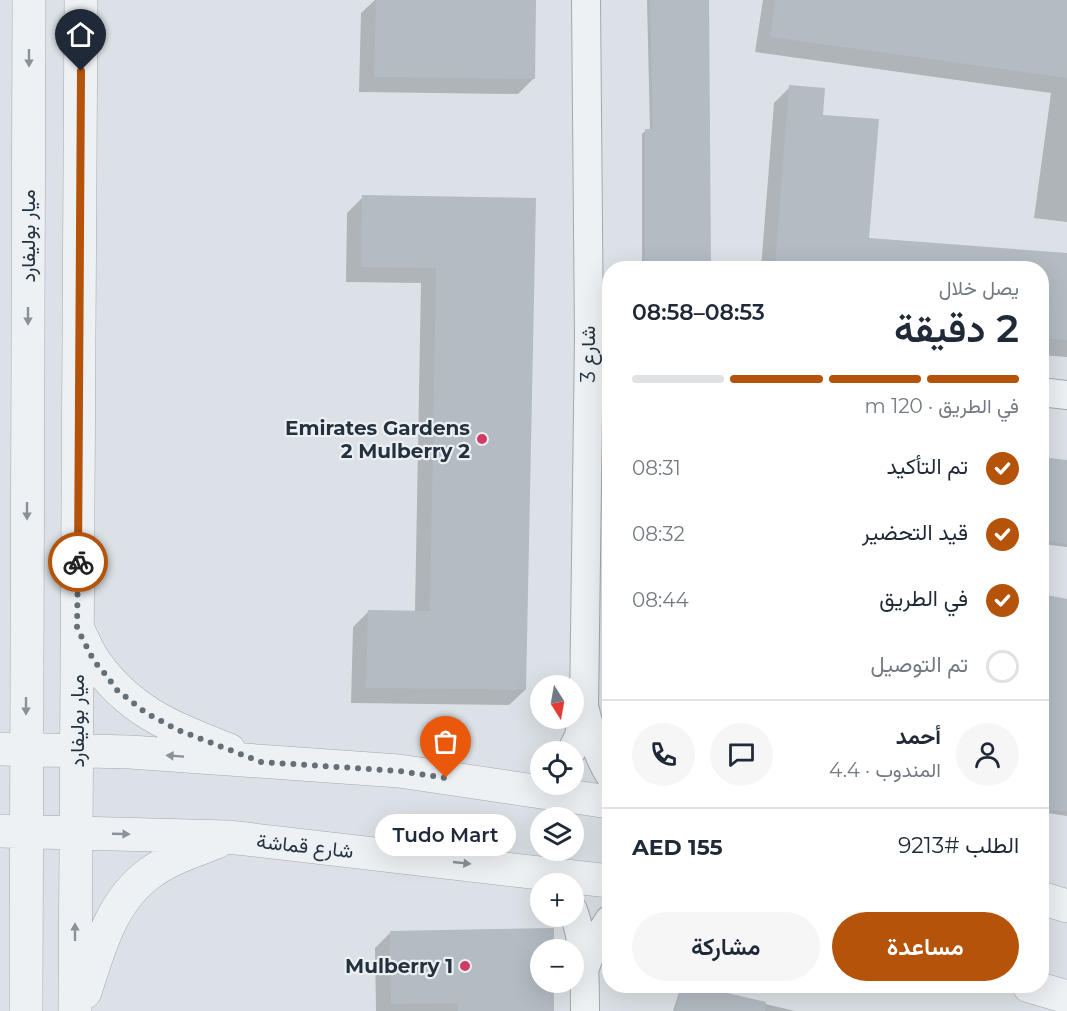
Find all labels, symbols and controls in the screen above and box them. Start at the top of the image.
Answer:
pin [55,9,106,71]
icon: home [64,18,97,51]
one-way arrow [24,49,34,68]
street label: ميار بوليفارد [16,189,41,283]
text: يصل خلال [939,276,1019,300]
text: 08:53–08:58 [632,299,765,326]
text: 2 دقيقة [894,304,1019,352]
one-way arrow [23,307,33,326]
street label: شارع 3 [576,326,602,382]
text: في الطريق · 120 m [865,394,1019,418]
place label: Emirates Gardens 2 Mulberry 2 [285,416,470,463]
marker: Emirates Gardens 2 Mulberry 2 [475,432,489,446]
icon: check [986,452,1019,485]
text: تم التأكيد [886,453,968,480]
text: 08:31 [632,456,681,480]
one-way arrow [22,502,32,521]
icon: check [986,518,1019,551]
text: قيد التحضير [862,519,968,546]
text: 08:32 [632,522,685,546]
courier [48,532,108,592]
icon: bike [62,546,95,579]
icon: check [986,584,1019,617]
text: في الطريق [879,585,968,612]
text: 08:44 [632,588,689,612]
text: تم التوصيل [871,651,968,678]
street label: ميار بوليفارد [65,674,90,768]
north arrow [530,675,584,729]
map controls [530,675,584,993]
one-way arrow [21,697,31,716]
pin [420,716,471,778]
button: phone [632,723,695,786]
button: chat [710,723,773,786]
text: أحمد [896,723,941,750]
button: person [956,723,1019,786]
icon: bag [429,725,462,758]
button: locate [530,741,584,795]
one-way arrow [166,751,185,761]
text: المندوب · 4.4 [829,758,941,782]
button: layers [530,807,584,861]
callout: Tudo Mart [376,814,516,856]
text: Tudo Mart [393,823,499,847]
one-way arrow [112,829,131,839]
street label: شارع قماشة [255,829,355,865]
text: الطلب #9213 [898,832,1019,859]
text: AED 155 [632,834,723,861]
one-way arrow [453,858,472,868]
button: + [530,873,584,927]
button: مشاركة [632,912,820,981]
button: مساعدة [832,912,1019,981]
one-way arrow [71,922,80,941]
button: − [530,939,584,993]
place label: Mulberry 1 [345,954,453,978]
marker: Mulberry 1 [458,959,472,973]

